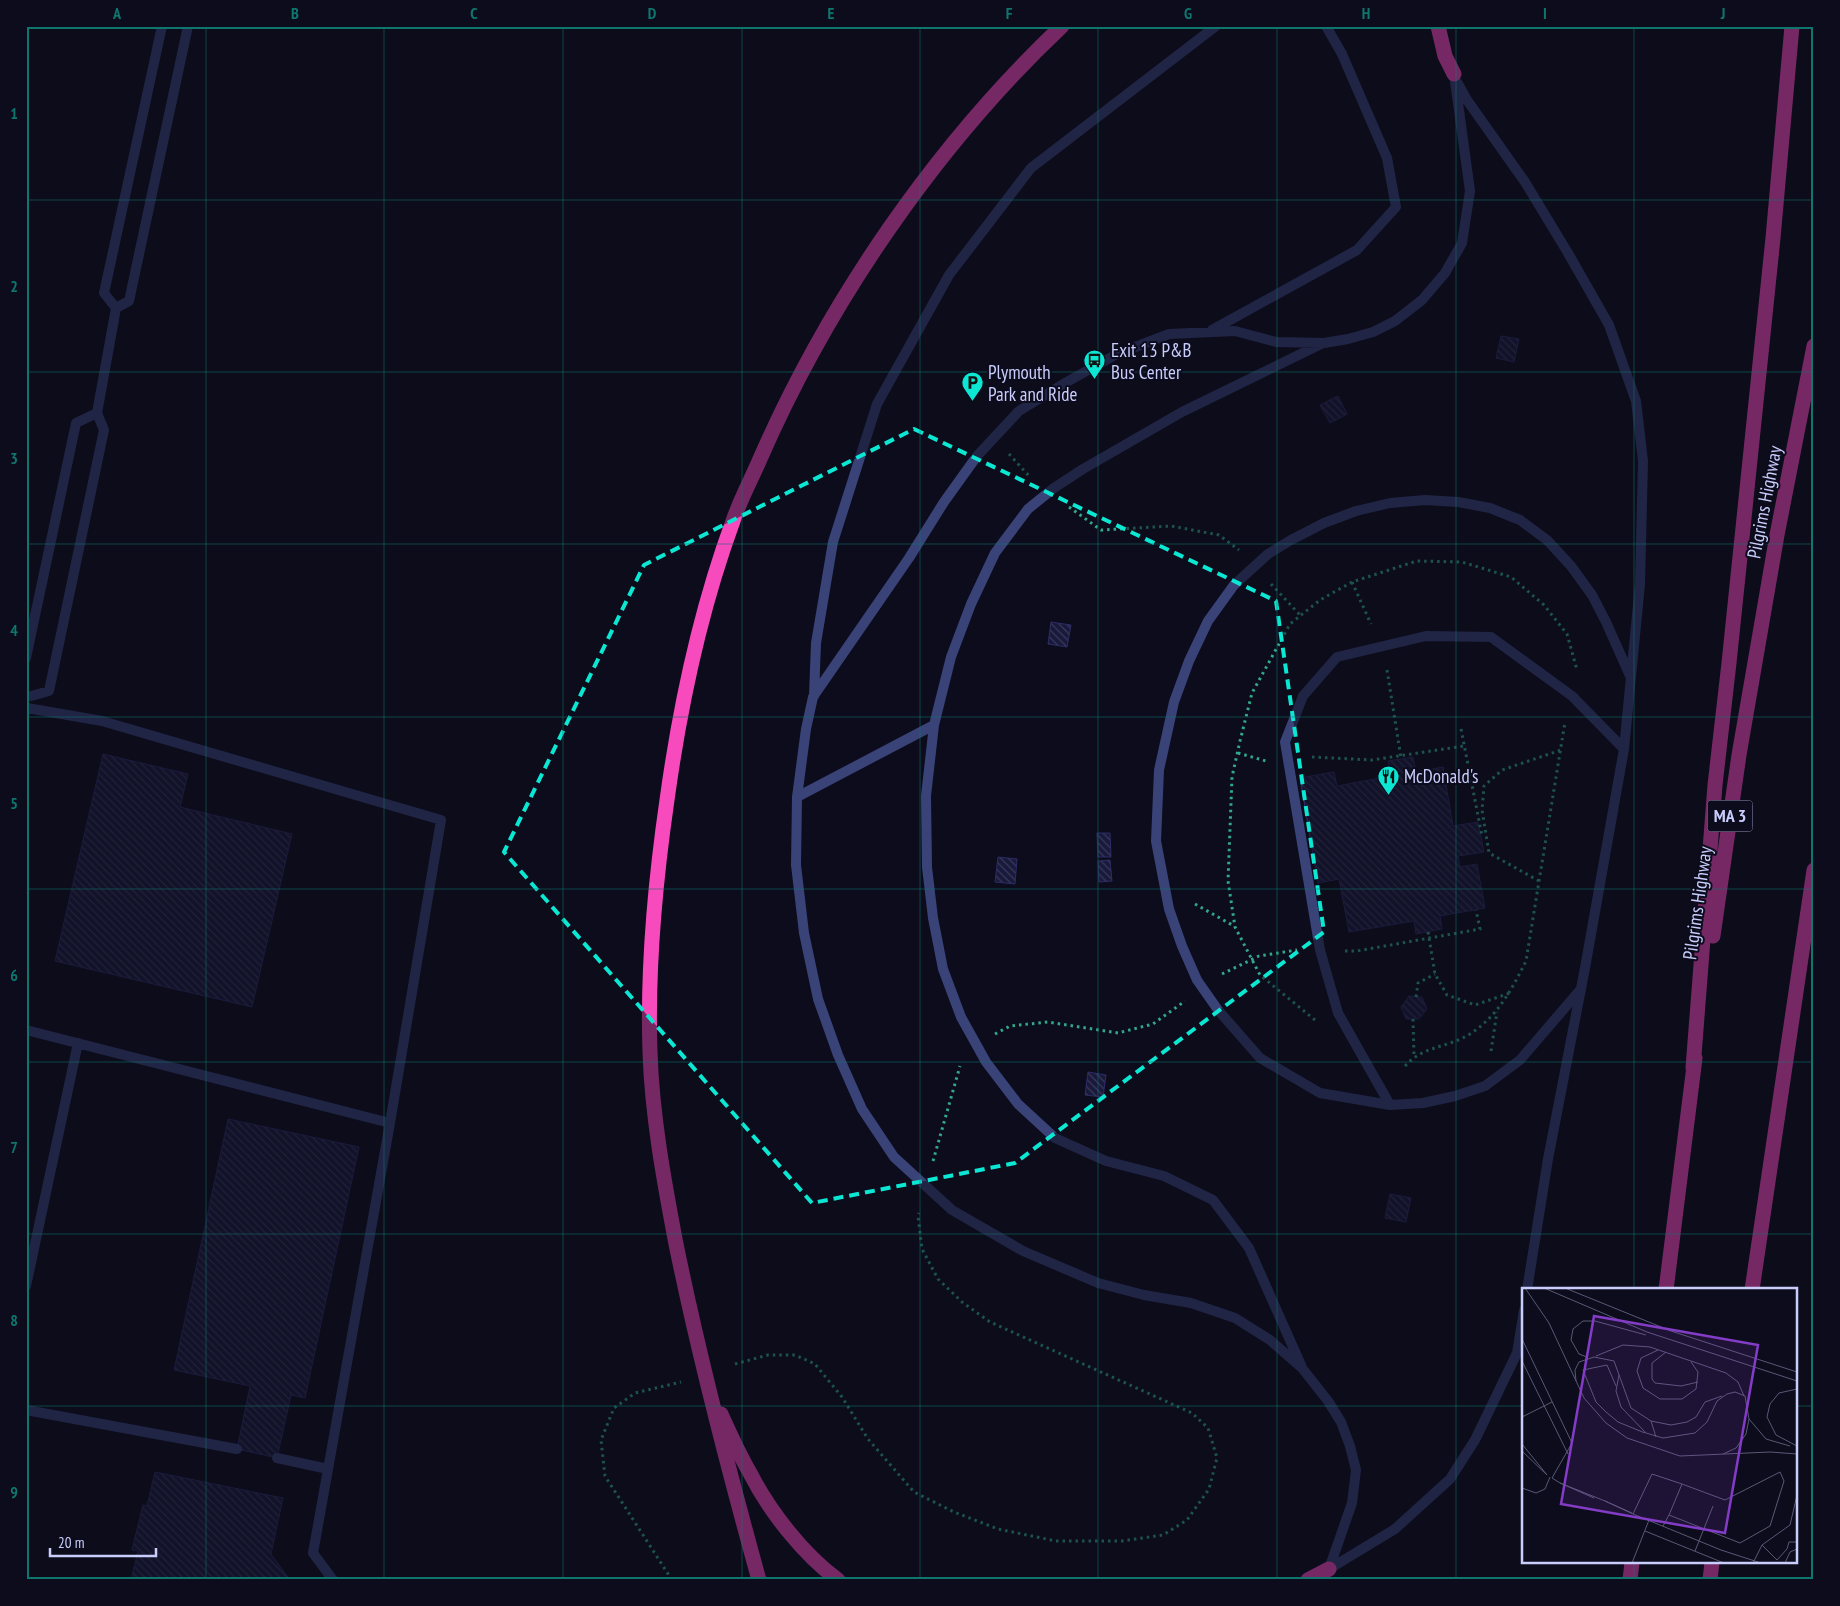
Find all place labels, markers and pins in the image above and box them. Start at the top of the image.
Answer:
place label: Exit 13 P&B Bus Center [1111,338,1192,384]
bus stop icon: Exit 13 P&B Bus Center [1083,349,1107,380]
place label: Plymouth Park and Ride [988,360,1077,406]
parking icon: Plymouth Park and Ride [960,371,984,402]
restaurant icon: McDonald's [1376,764,1400,795]
place label: McDonald's [1404,764,1479,788]

